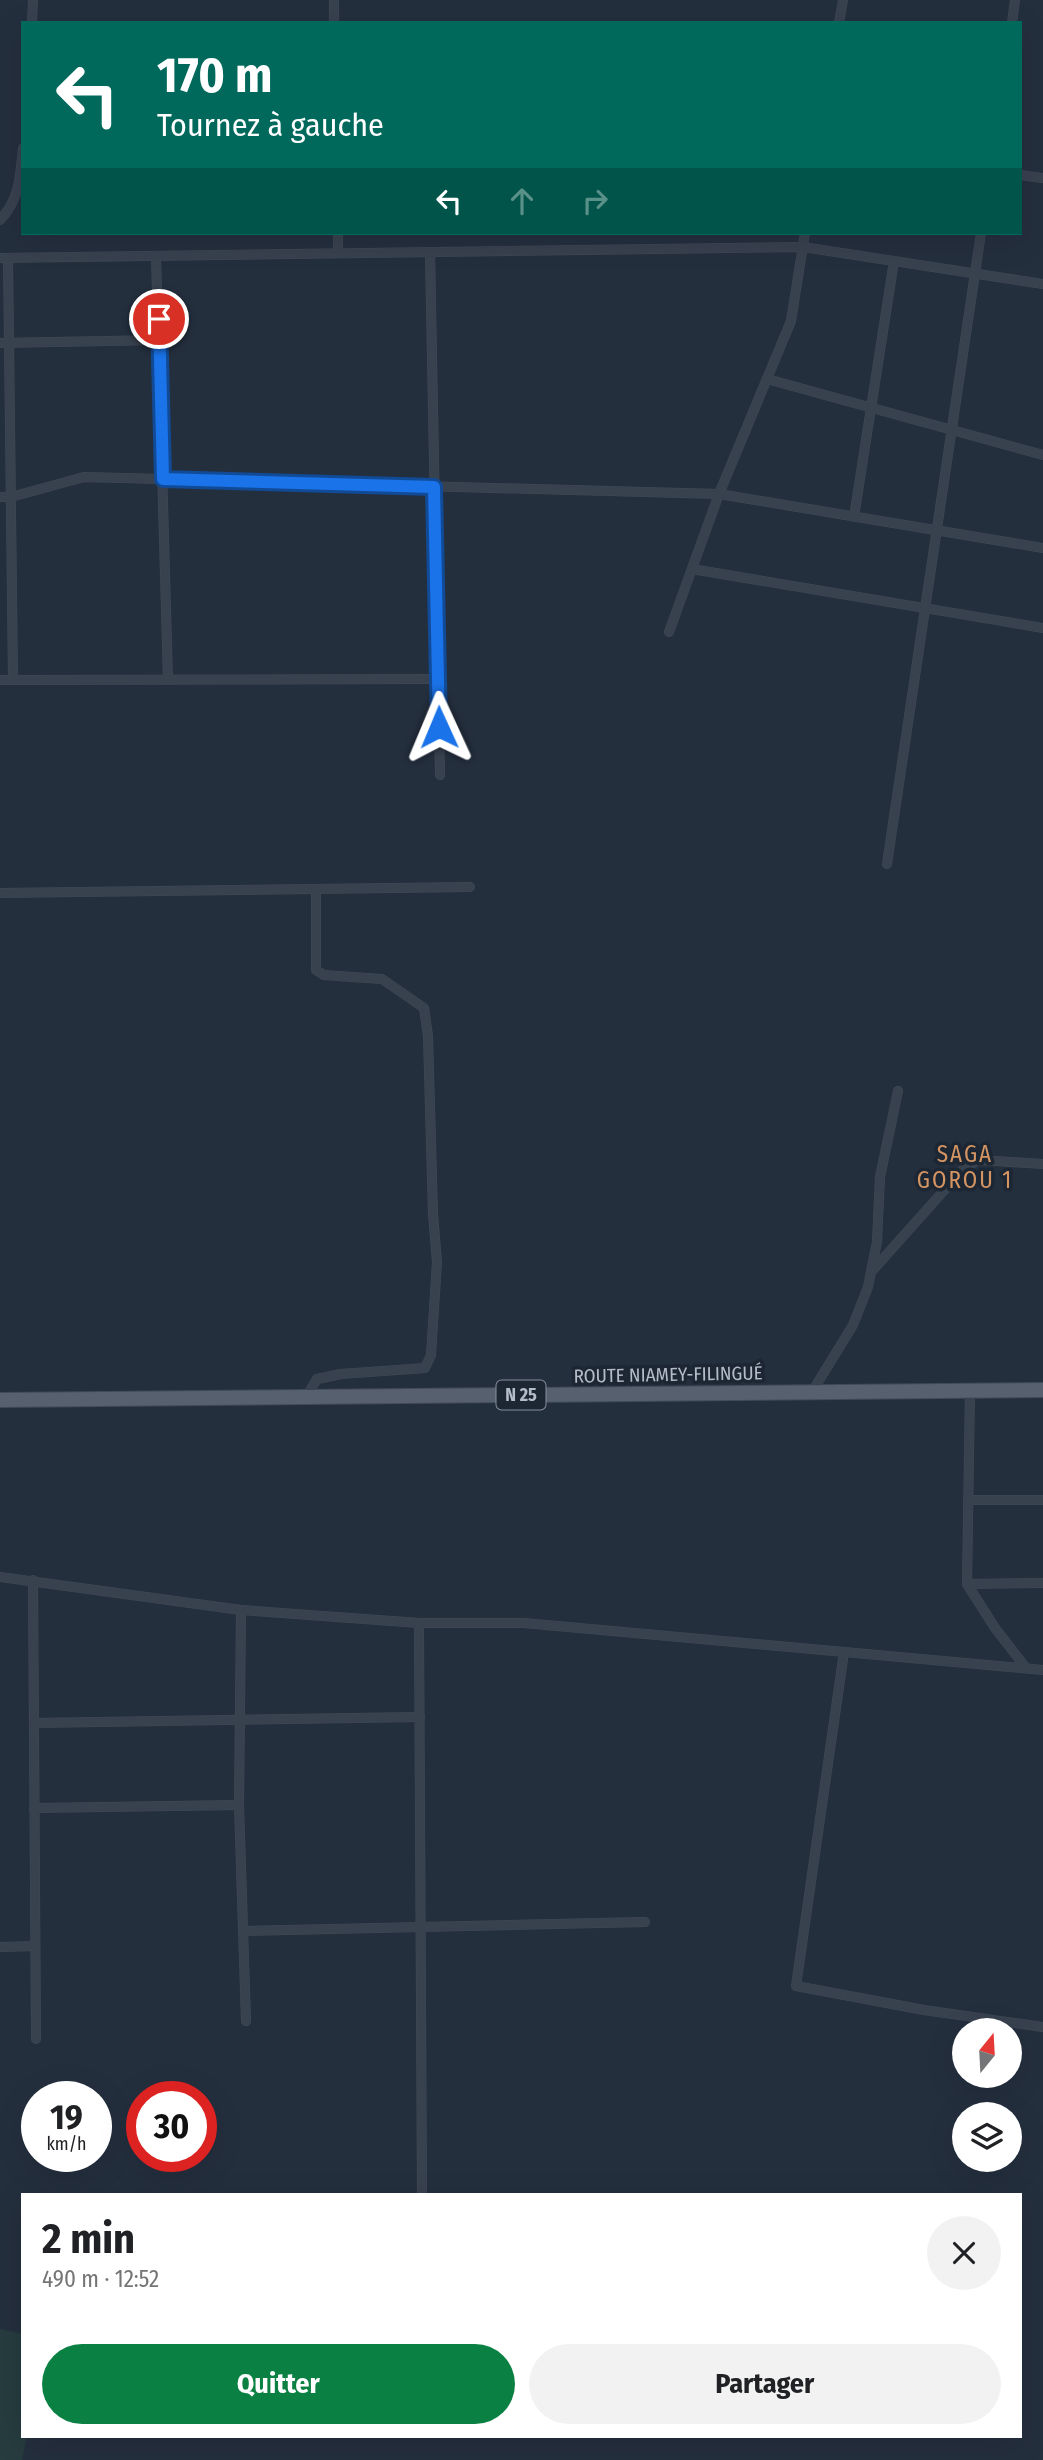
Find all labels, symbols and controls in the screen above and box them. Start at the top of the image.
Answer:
text: 170 m [157,46,273,105]
icon: left [42,49,133,140]
text: Tournez à gauche [157,106,384,144]
icon: left [430,182,468,220]
icon: ahead [503,182,541,220]
icon: right [576,182,614,220]
pin [129,289,189,349]
icon: arrive [140,300,178,338]
position arrow [402,690,476,764]
district label: SAGA GOROU 1 [917,1140,1013,1194]
street label: ROUTE NIAMEY-FILINGUÉ [573,1361,763,1388]
road number: N 25 [496,1380,546,1410]
north arrow [952,2018,1022,2088]
map controls [952,2018,1022,2172]
speed limit sign: 30 [126,2081,217,2172]
text: 19 [50,2096,83,2138]
button: layers [952,2102,1022,2172]
text: km/h [46,2133,87,2155]
text: 2 min [42,2214,135,2264]
button: close [927,2216,1001,2290]
text: 490 m · 12:52 [42,2265,159,2293]
button: Quitter [42,2344,515,2424]
button: Partager [529,2344,1001,2424]

